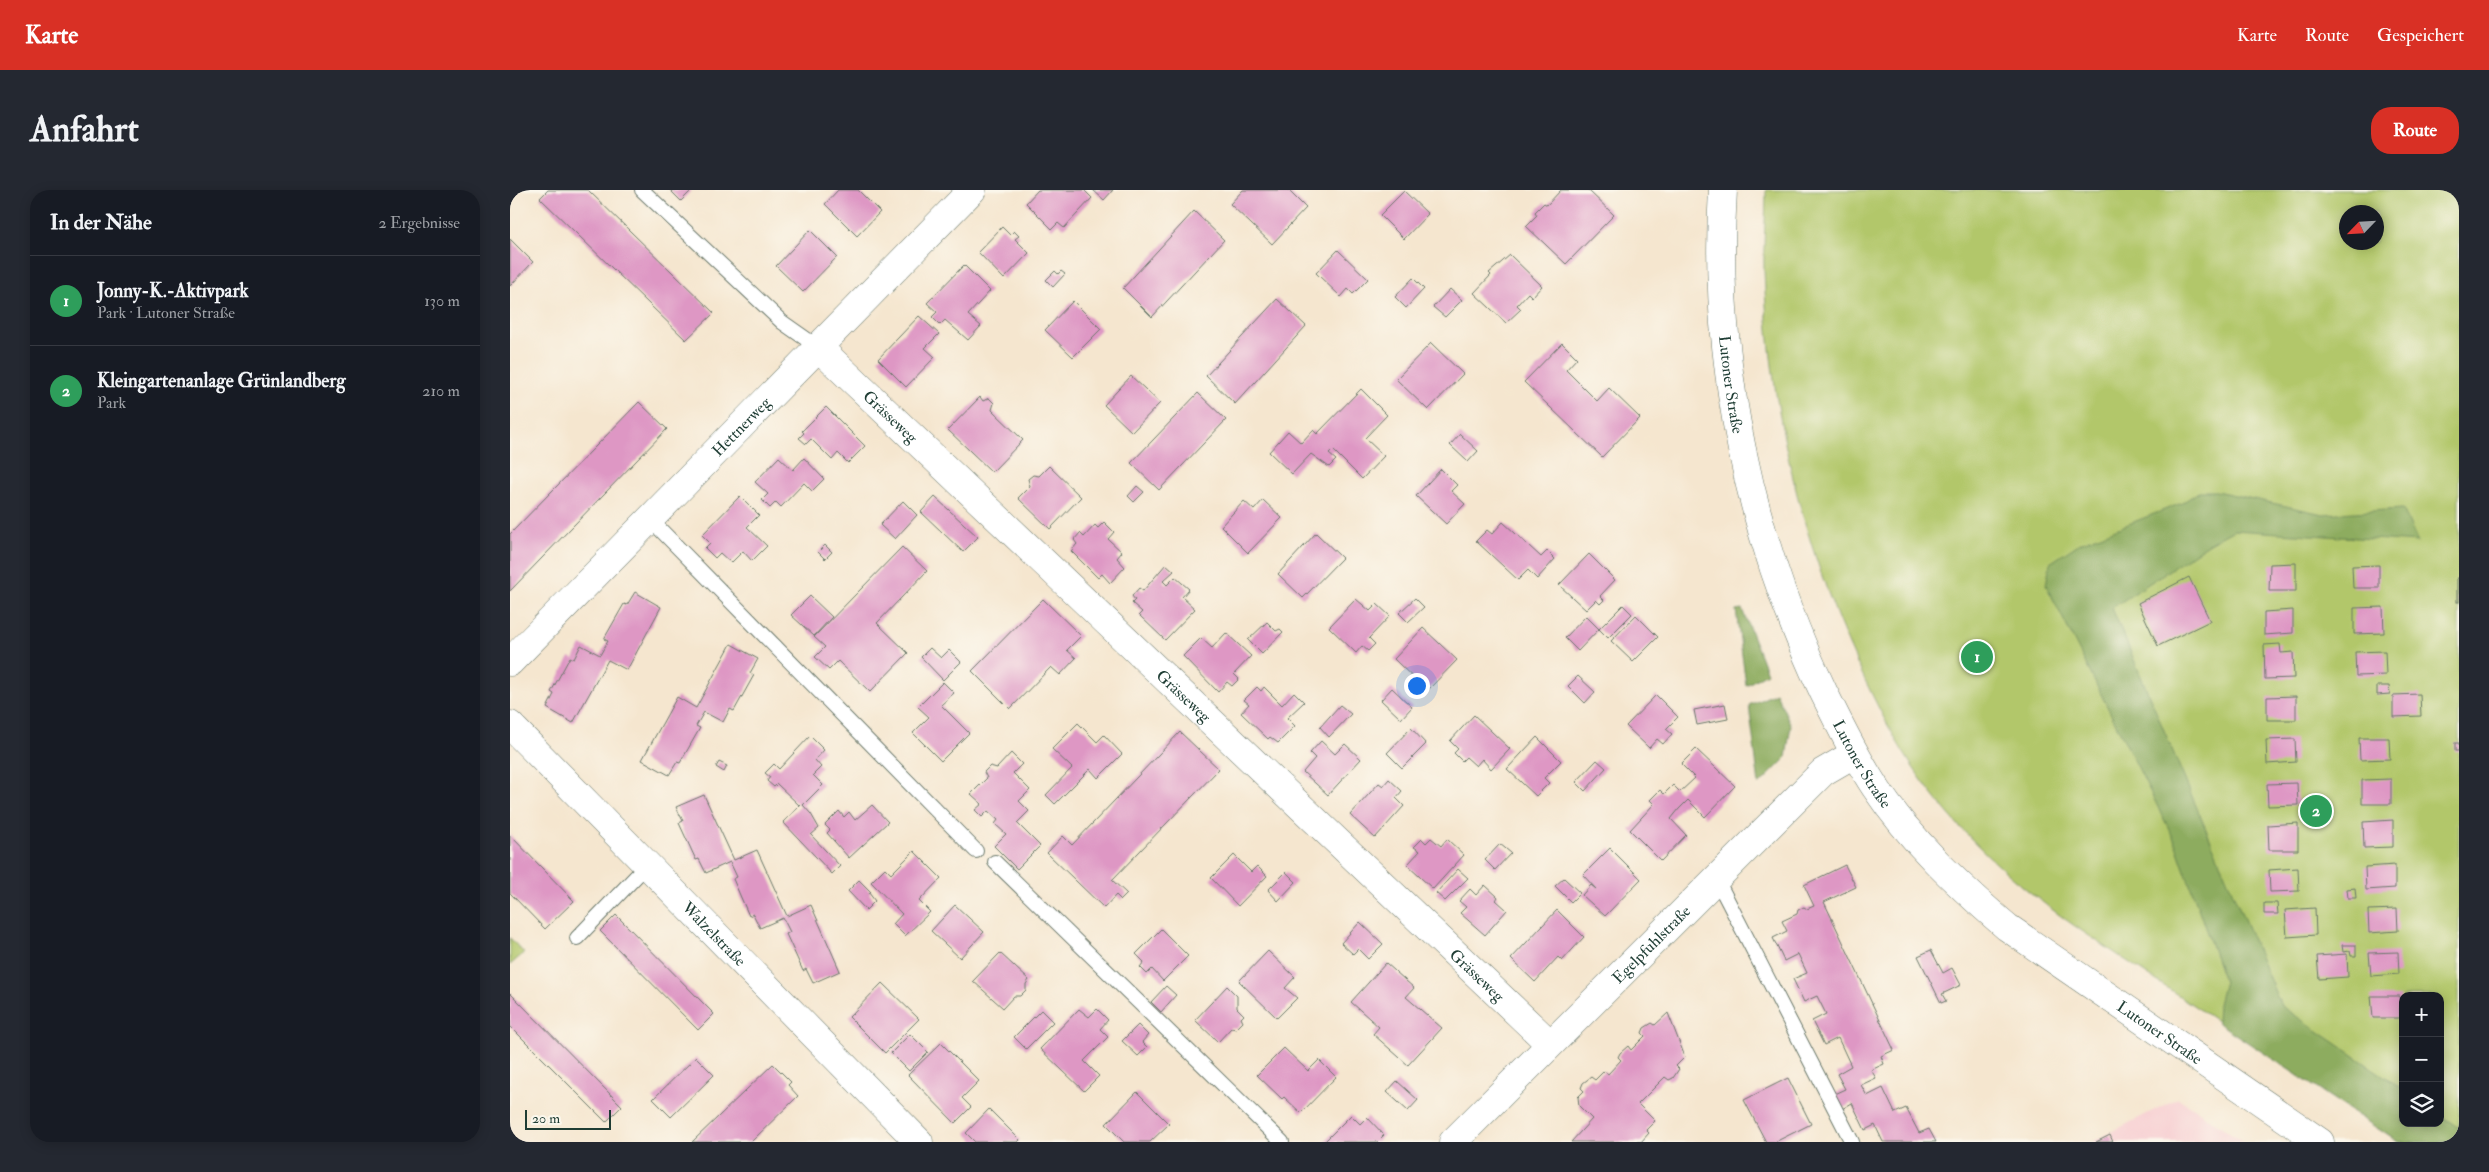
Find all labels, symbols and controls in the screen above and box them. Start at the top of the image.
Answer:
text: Karte [25,20,78,51]
text: Karte [2237,24,2277,47]
text: Route [2305,24,2349,47]
text: Gespeichert [2377,24,2464,47]
button: Route [2371,107,2459,154]
text: Anfahrt [30,108,139,152]
north arrow [2339,205,2384,250]
text: In der Nähe [50,209,152,236]
text: 2 Ergebnisse [379,213,460,233]
text: Jonny-K.-Aktivpark [97,279,249,303]
text: 1 [63,291,69,311]
text: 130 m [424,291,460,311]
text: Park · Lutoner Straße [97,303,235,323]
street label: Lutoner Straße [1714,335,1748,436]
text: Kleingartenanlage Grünlandberg [97,369,346,393]
text: 2 [62,381,70,401]
text: 210 m [422,381,460,401]
street label: Grässeweg [858,386,922,448]
street label: Hettnerweg [708,392,776,461]
text: Park [97,393,126,413]
pin: 1 [1961,638,1993,676]
street label: Grässeweg [1152,666,1216,728]
your location [1404,673,1430,699]
street label: Lutoner Straße [1828,717,1896,813]
pin: 2 [2300,792,2332,830]
street label: Walzelstraße [677,897,750,971]
street label: Egelpfuhlstraße [1608,901,1695,988]
street label: Grässeweg [1445,945,1509,1007]
map controls [2399,992,2444,1127]
button: + [2399,992,2444,1037]
street label: Lutoner Straße [2113,997,2206,1069]
button: − [2399,1037,2444,1082]
button: layers [2399,1082,2444,1127]
scale bar [525,1107,611,1130]
text: 20 m [532,1110,560,1127]

